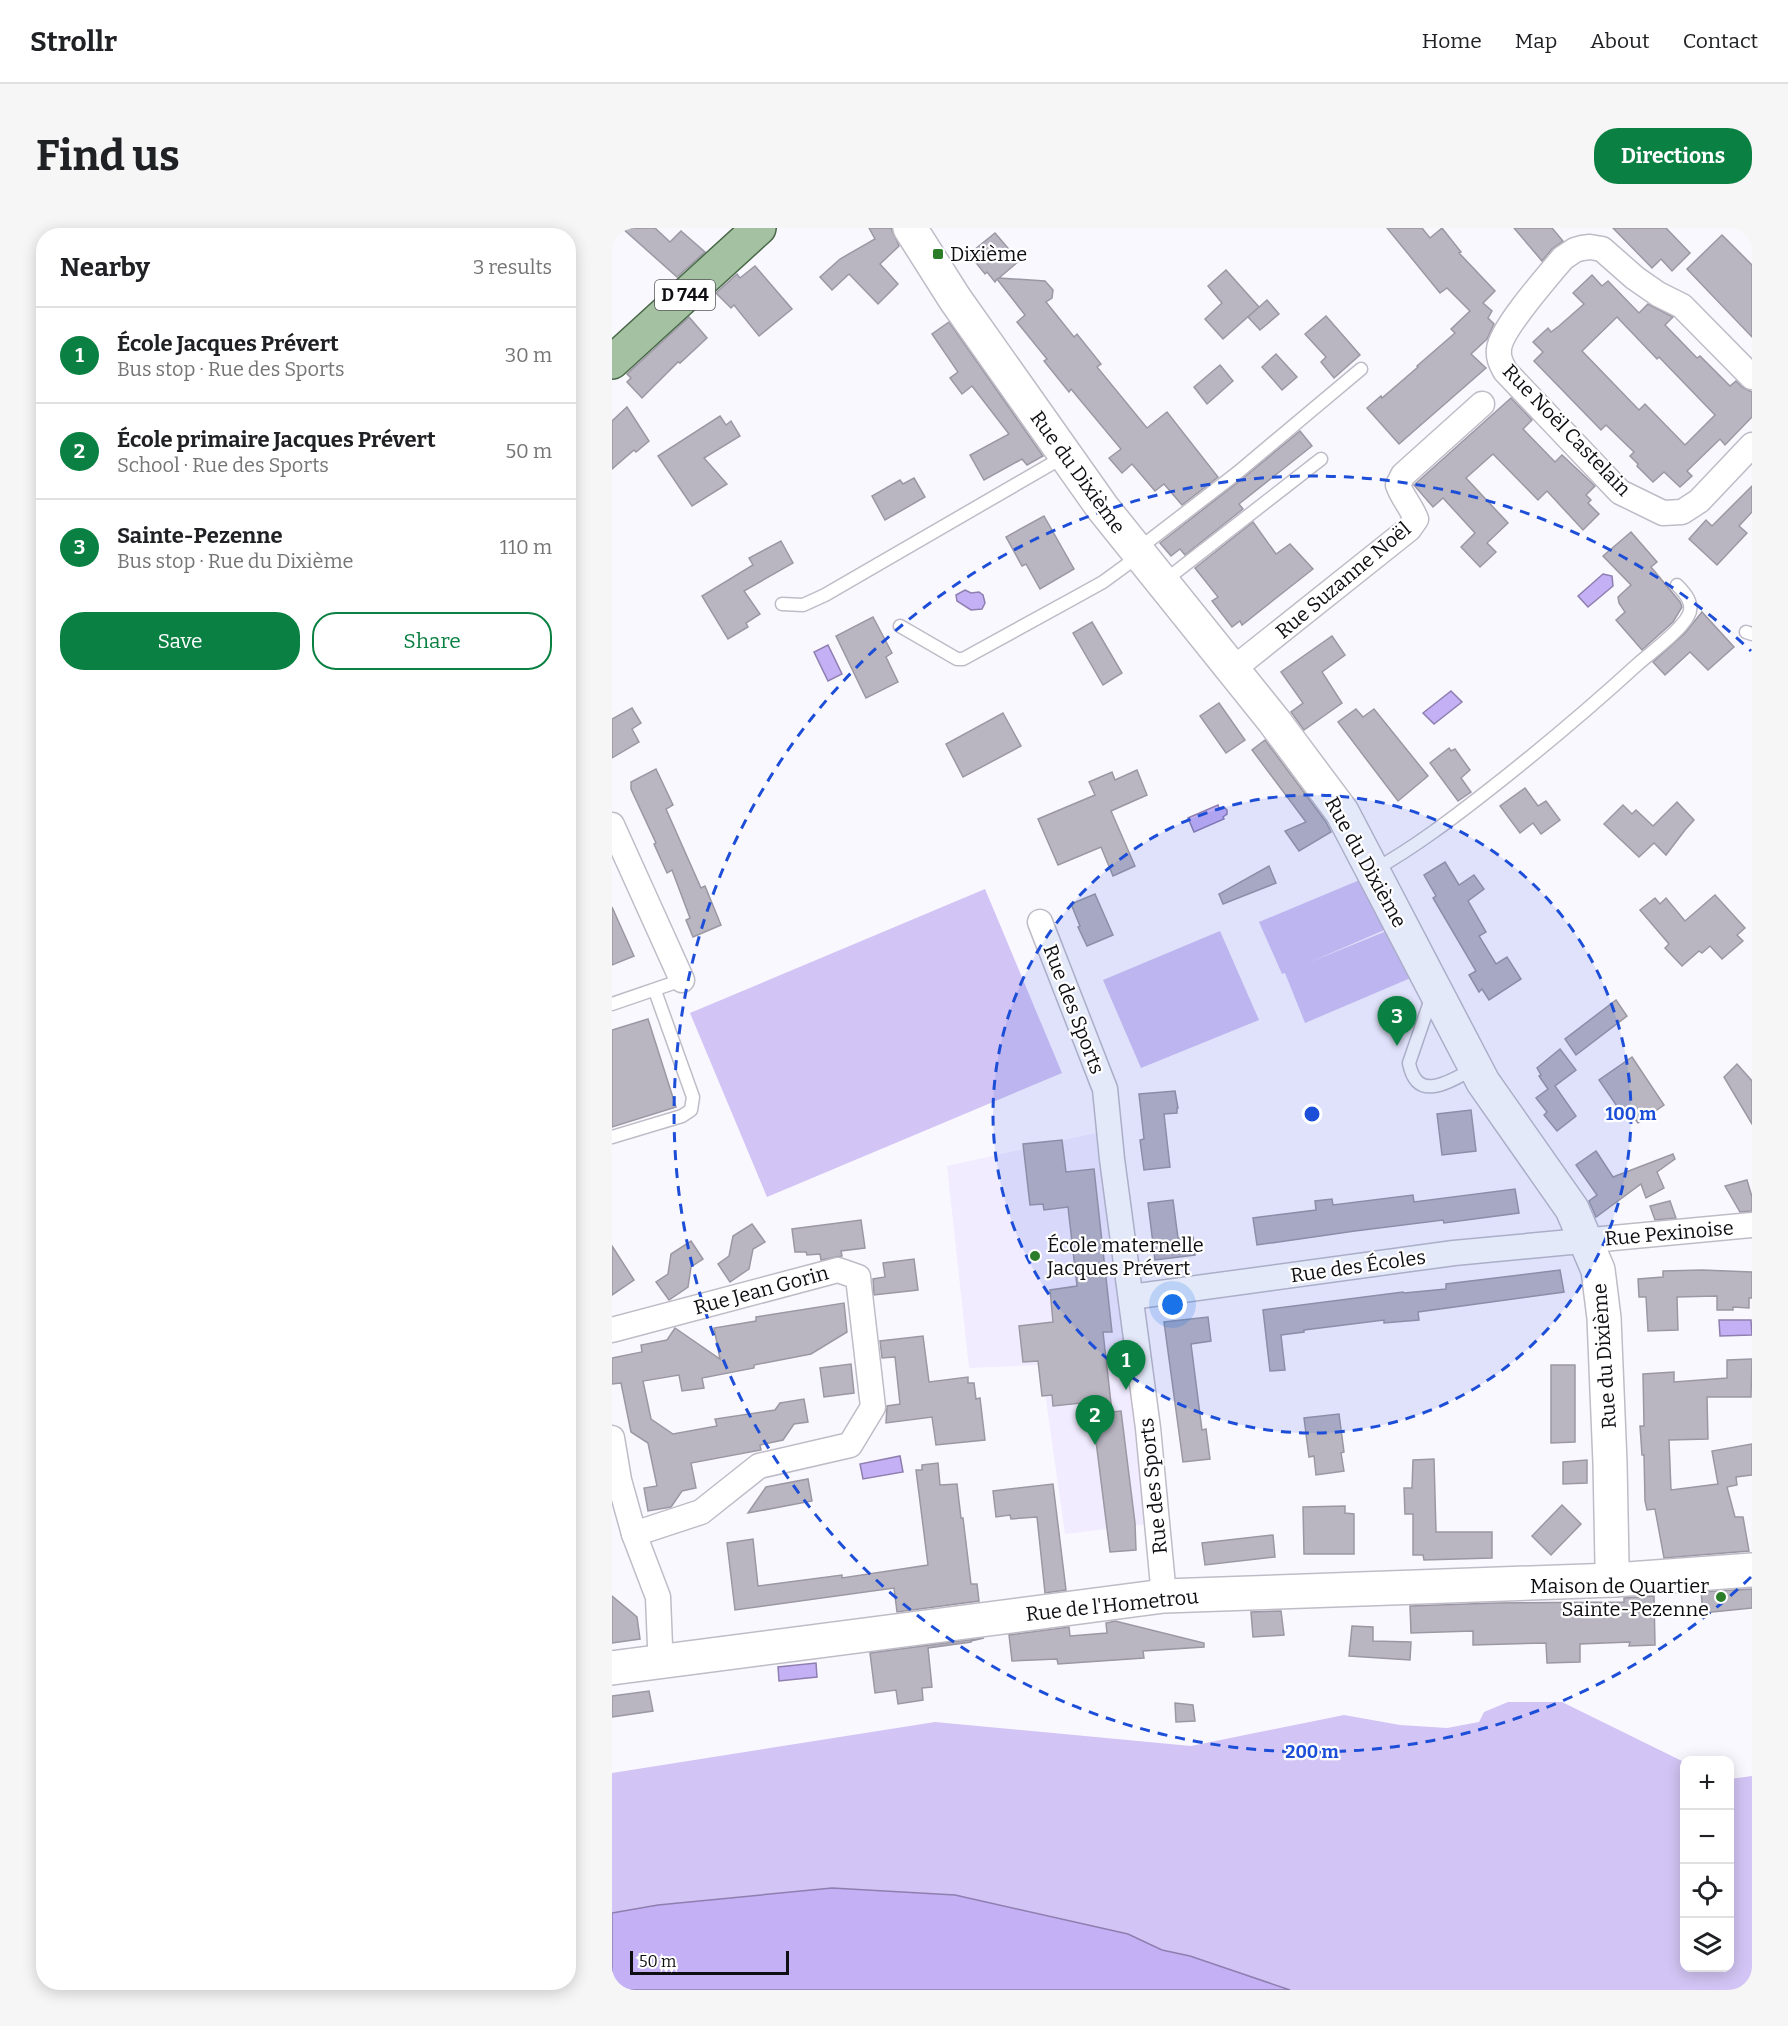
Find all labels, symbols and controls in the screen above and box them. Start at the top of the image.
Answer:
text: Strollr [30,25,117,58]
text: Home [1422,28,1482,54]
text: Map [1515,28,1557,54]
text: About [1590,28,1650,54]
text: Contact [1683,28,1758,54]
button: Directions [1594,128,1752,184]
text: Find us [36,131,180,181]
place label: Dixième [950,242,1027,266]
marker: Dixième [931,247,945,261]
text: Nearby [60,252,150,283]
text: 3 results [473,255,552,279]
road number: D 744 [655,280,715,310]
text: École Jacques Prévert [117,330,339,357]
text: 1 [75,343,84,367]
text: 30 m [505,343,552,367]
text: Bus stop · Rue des Sports [117,357,344,381]
street label: Rue Noël Castelain [1498,359,1636,501]
street label: Rue du Dixième [1025,406,1131,538]
text: École primaire Jacques Prévert [117,426,436,453]
text: 2 [74,439,85,463]
text: 50 m [505,439,552,463]
text: School · Rue des Sports [117,453,329,477]
street label: Rue Suzanne Noël [1271,516,1415,643]
text: Sainte-Pezenne [117,522,282,549]
text: 3 [74,535,85,559]
text: 110 m [500,535,552,559]
text: Bus stop · Rue du Dixième [117,549,353,573]
button: Save [60,612,300,670]
button: Share [312,612,552,670]
street label: Rue du Dixième [1320,792,1412,932]
street label: Rue des Sports [1038,941,1110,1077]
pin: 3 [1378,996,1416,1046]
text: 100 m [1605,1103,1657,1125]
centre of rings [1302,1104,1322,1124]
street label: Rue Pexinoise [1604,1215,1734,1251]
place label: École maternelle Jacques Prévert [1046,1233,1204,1280]
street label: Rue des Écoles [1289,1245,1427,1287]
marker: École maternelle Jacques Prévert [1028,1249,1042,1263]
street label: Rue Jean Gorin [691,1260,831,1320]
street label: Rue du Dixième [1587,1282,1621,1430]
your location [1158,1290,1187,1319]
pin: 1 [1106,1340,1146,1390]
pin: 2 [1076,1396,1114,1445]
street label: Rue des Sports [1134,1417,1172,1555]
place label: Maison de Quartier Sainte-Pezenne [1530,1574,1709,1621]
street label: Rue de l'Hometrou [1024,1584,1200,1626]
marker: Maison de Quartier Sainte-Pezenne [1714,1590,1728,1604]
text: 200 m [1285,1741,1339,1763]
map controls [1680,1756,1734,1972]
button: + [1680,1756,1734,1810]
button: − [1680,1810,1734,1864]
button: locate [1680,1864,1734,1918]
button: layers [1680,1918,1734,1972]
scale bar [630,1948,789,1976]
text: 50 m [639,1952,676,1971]

